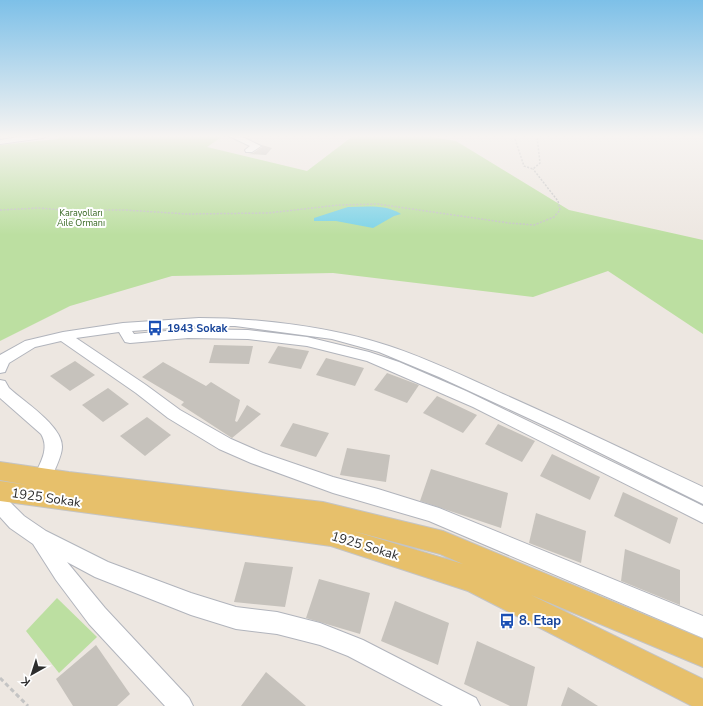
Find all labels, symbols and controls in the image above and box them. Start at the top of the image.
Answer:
park label: Karayolları Aile Ormanı [57,207,105,229]
bus stop icon: 1943 Sokak [146,319,164,337]
place label: 1943 Sokak [167,321,229,336]
street label: 1925 Sokak [10,484,82,512]
street label: 1925 Sokak [329,527,401,565]
bus stop icon: 8. Etap [498,612,516,630]
place label: 8. Etap [519,612,561,630]
north arrow [12,654,52,694]
text: K [18,673,34,690]

